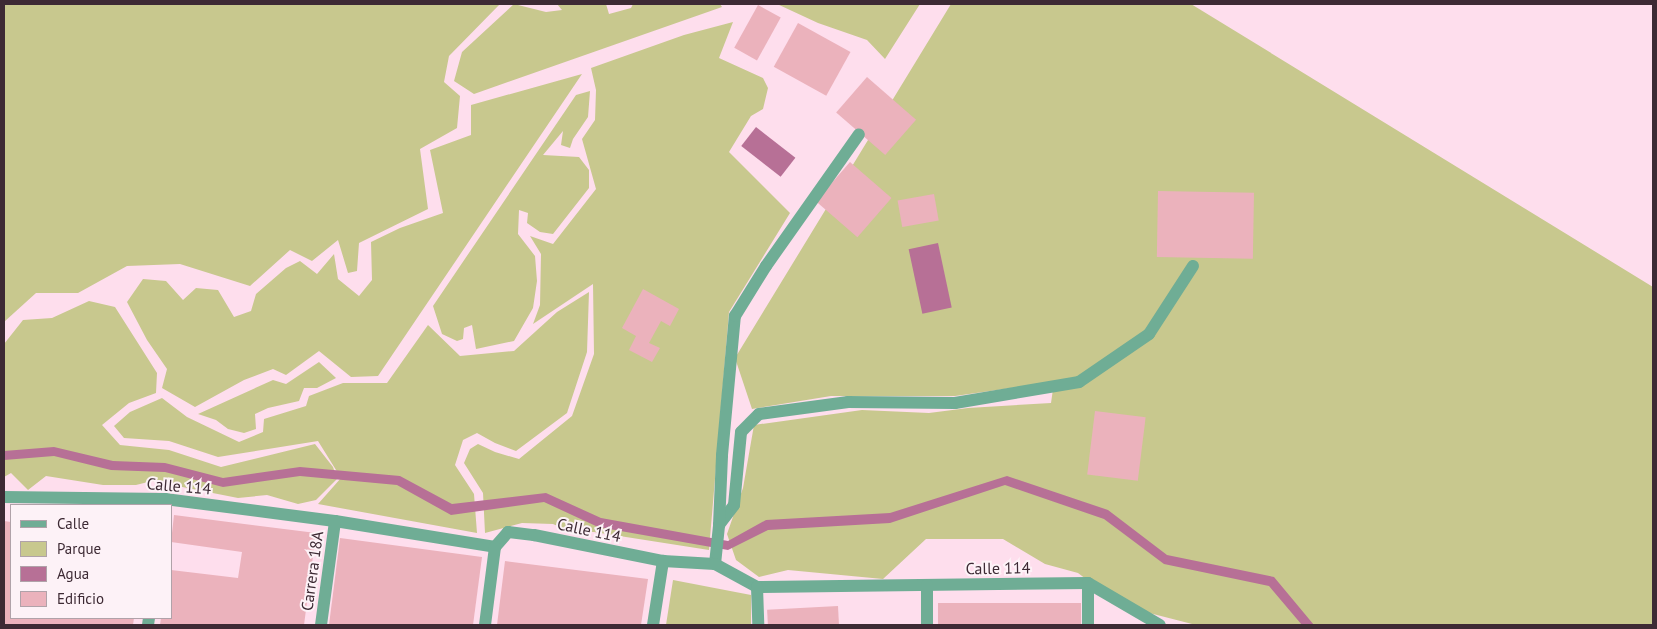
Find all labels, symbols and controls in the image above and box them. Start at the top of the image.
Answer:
street label: Calle 114 [146,474,212,498]
legend [10,504,172,619]
text: Calle [57,514,89,533]
street label: Calle 114 [555,514,623,546]
street label: Carrera 18A [297,530,327,612]
text: Parque [57,539,101,558]
street label: Calle 114 [965,558,1031,578]
text: Agua [57,564,89,583]
text: Edificio [57,589,104,608]

